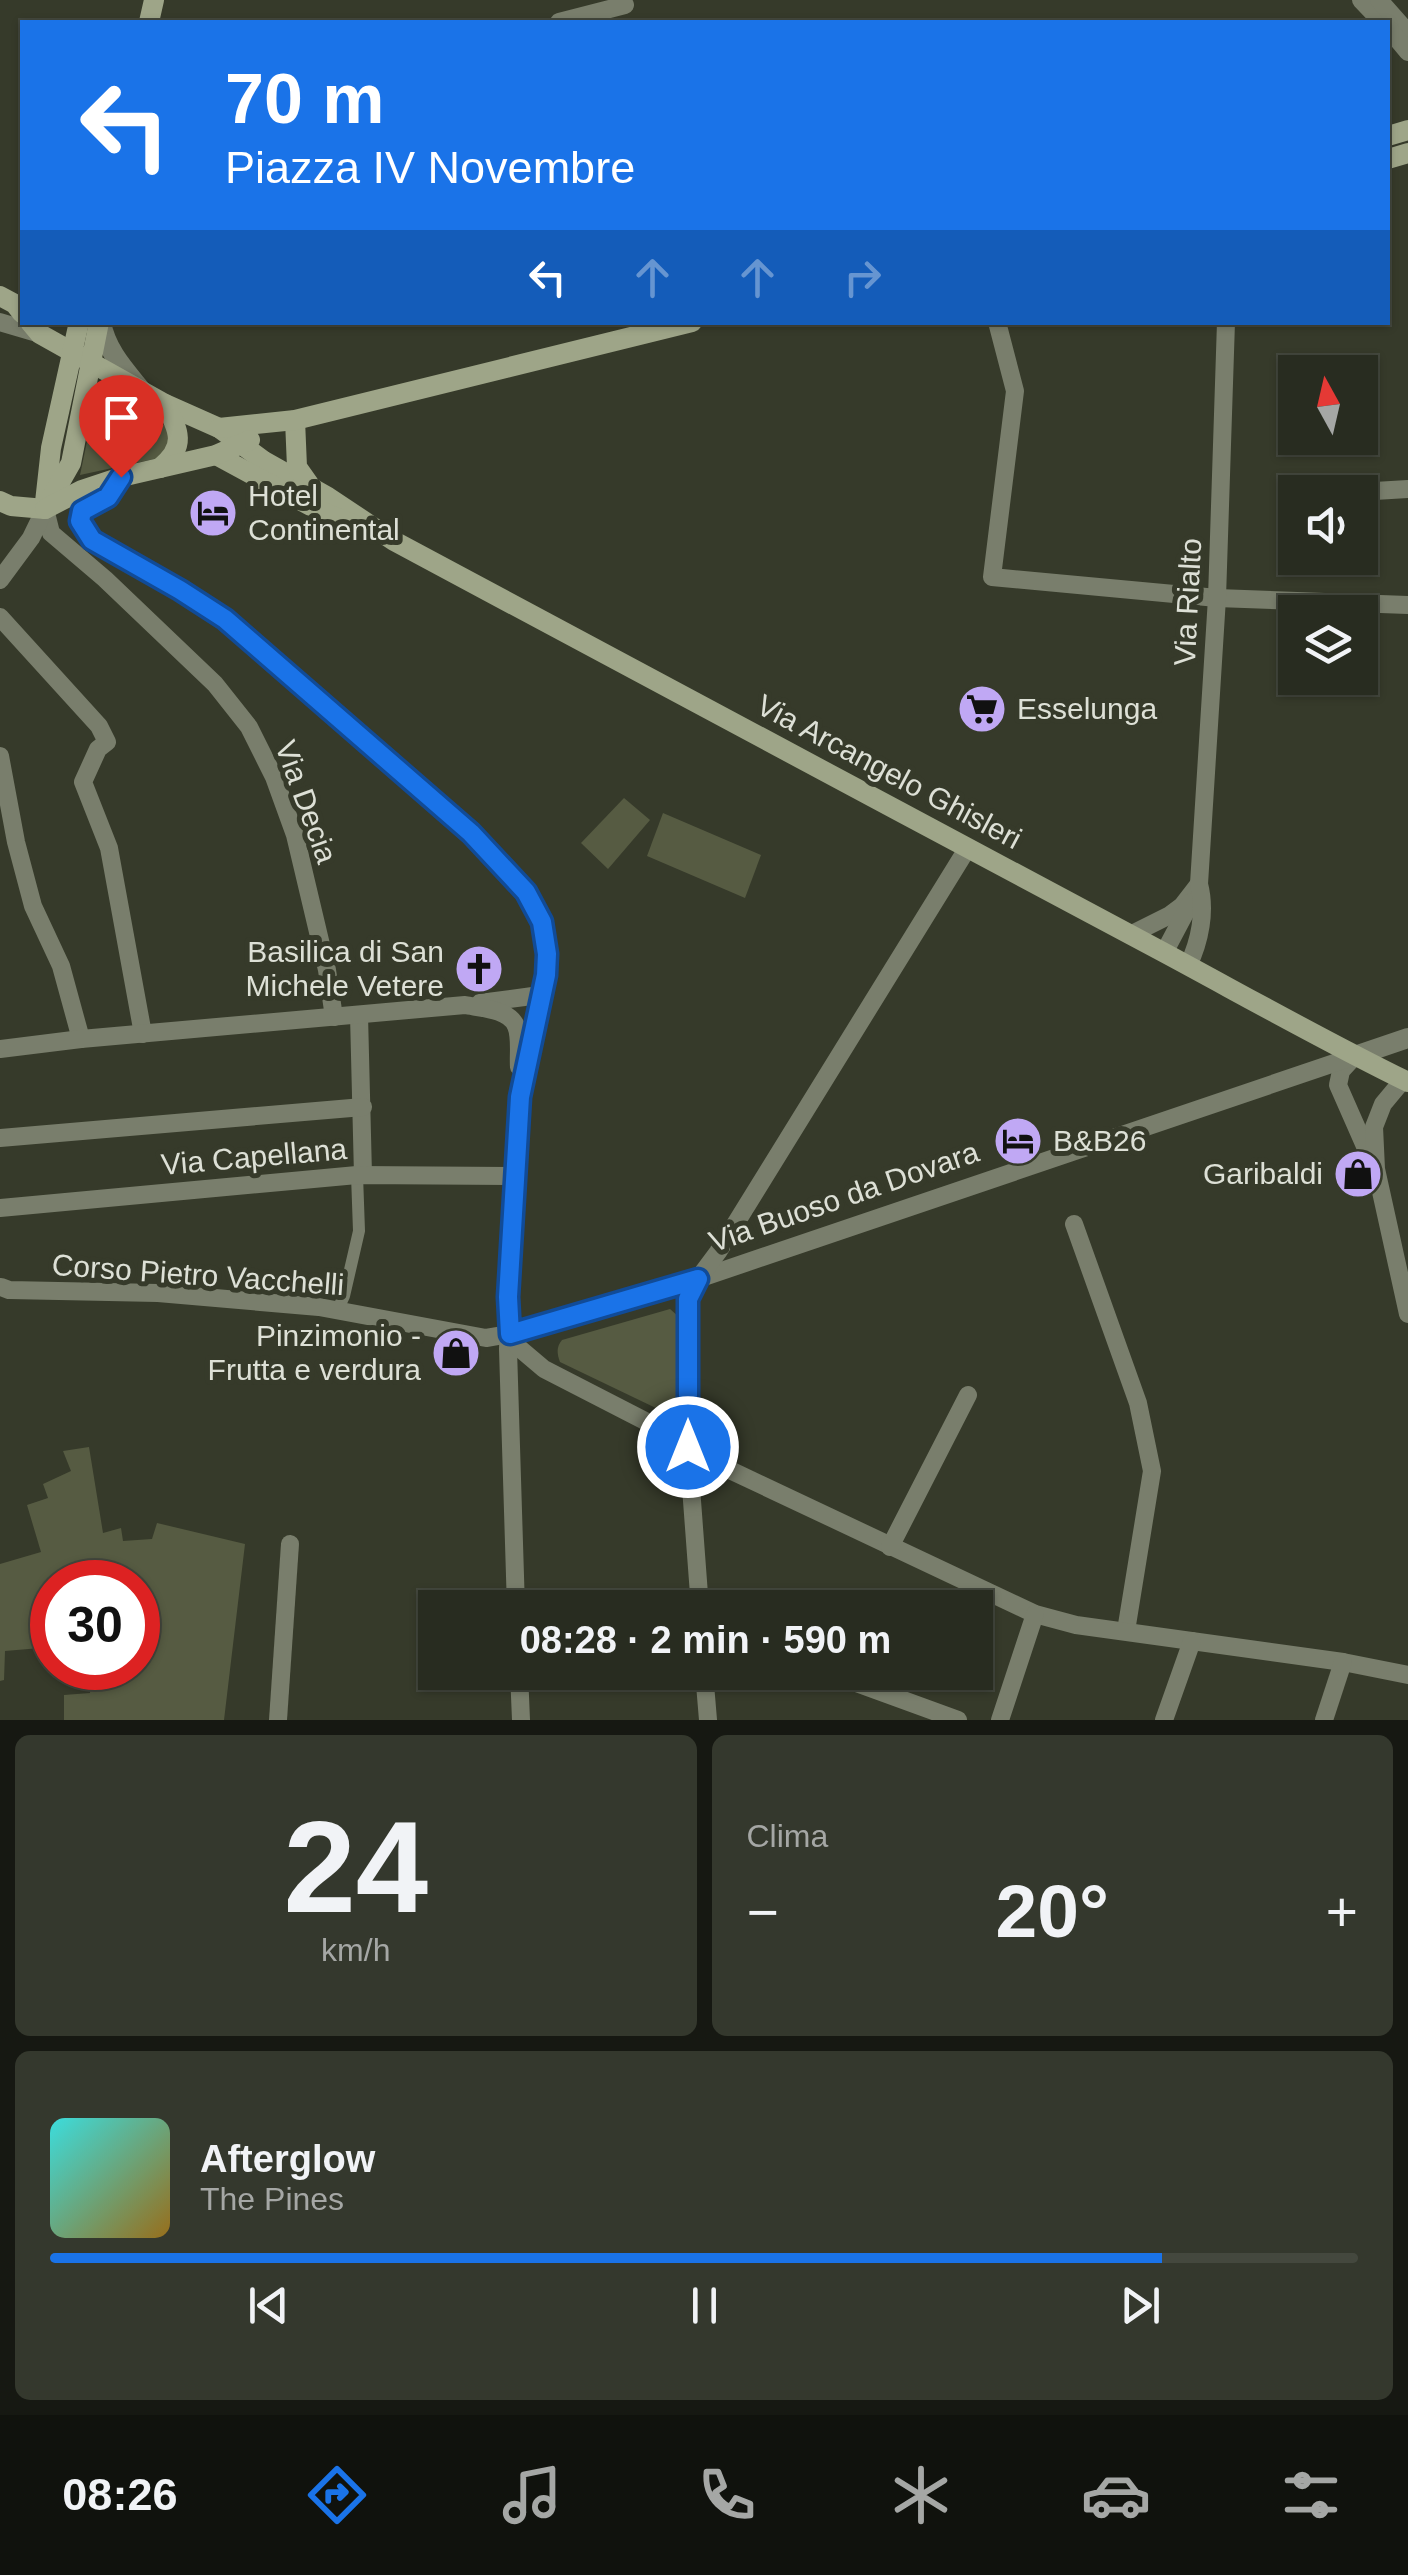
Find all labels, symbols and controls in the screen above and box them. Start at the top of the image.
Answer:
icon: left [60,60,190,190]
text: 70 m [225,60,385,138]
text: Piazza IV Novembre [225,142,635,193]
icon: left [520,250,575,305]
icon: ahead [625,250,680,305]
icon: ahead [730,250,785,305]
icon: right [835,250,890,305]
north arrow [1278,355,1378,455]
map controls [1278,355,1378,695]
pin [79,375,164,478]
icon: arrive [94,390,149,445]
button: sound [1278,475,1378,575]
place label: Hotel Continental [248,479,400,546]
hotel icon: Hotel Continental [187,487,239,539]
street label: Via Rialto [1168,537,1207,667]
button: layers [1278,595,1378,695]
supermarket icon: Esselunga [956,683,1008,735]
street label: Via Arcangelo Ghisleri [751,688,1027,855]
place label: Esselunga [1017,692,1157,725]
street label: Via Decia [269,736,344,868]
place label: Basilica di San Michele Vetere [246,935,444,1002]
church icon: Basilica di San Michele Vetere [453,943,505,995]
hotel icon: B&B26 [992,1115,1044,1167]
place label: B&B26 [1053,1124,1146,1157]
street label: Via Capellana [160,1132,348,1181]
street label: Via Buoso da Dovara [705,1135,983,1258]
shop icon: Garibaldi [1332,1148,1384,1200]
place label: Garibaldi [1203,1157,1323,1190]
street label: Corso Pietro Vacchelli [51,1248,345,1301]
place label: Pinzimonio - Frutta e verdura [208,1319,421,1386]
shop icon: Pinzimonio - Frutta e verdura [430,1327,482,1379]
position arrow [636,1395,740,1499]
speed limit sign: 30 [30,1560,160,1690]
text: 08:28 · 2 min · 590 m [520,1619,891,1661]
text: 24 [283,1794,428,1940]
text: Clima [747,1818,828,1854]
text: 20° [996,1869,1109,1953]
text: − [747,1881,779,1943]
text: + [1326,1881,1358,1943]
text: km/h [321,1932,390,1968]
text: Afterglow [200,2138,375,2180]
text: The Pines [200,2181,344,2217]
icon: previous [241,2278,296,2333]
icon: pause [677,2278,732,2333]
icon: next [1113,2278,1168,2333]
icon: directions [302,2460,372,2530]
icon: music [497,2460,567,2530]
icon: phone [692,2460,762,2530]
icon: climate [886,2460,956,2530]
icon: car [1081,2460,1151,2530]
icon: filters [1276,2460,1346,2530]
text: 08:26 [62,2469,177,2520]

